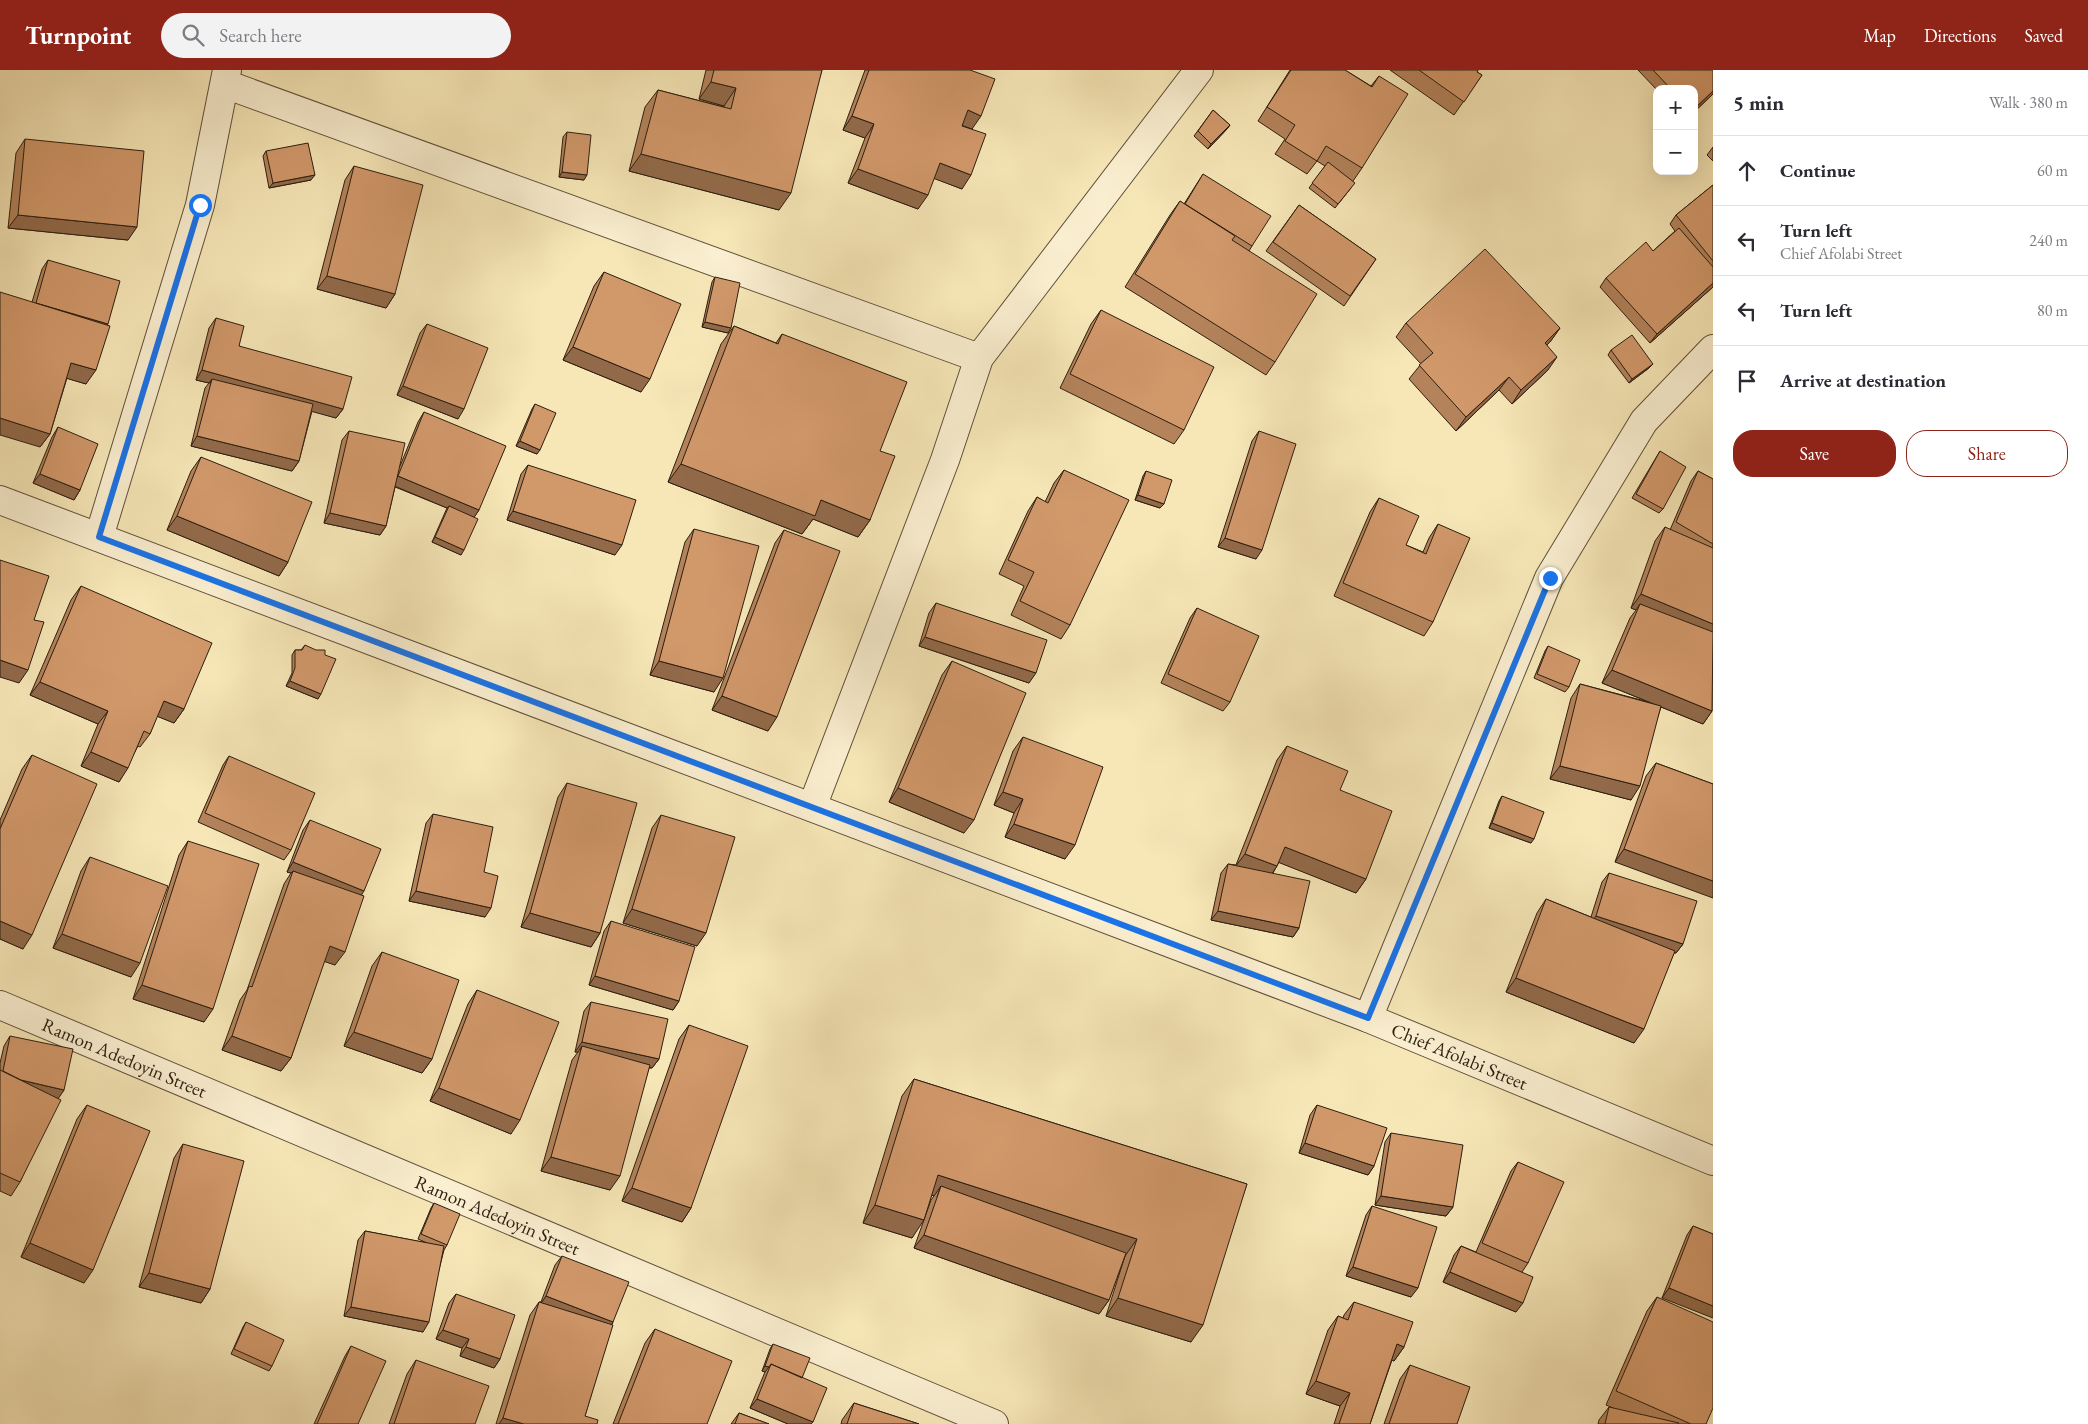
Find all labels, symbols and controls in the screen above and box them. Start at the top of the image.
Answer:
search box [161,13,511,58]
text: Turnpoint [25,20,131,51]
icon: search [179,21,207,49]
text: Search here [219,23,302,48]
text: Map [1864,24,1896,47]
text: Directions [1924,24,1996,47]
text: Saved [2024,24,2063,47]
map controls [1653,85,1698,175]
button: + [1653,85,1698,130]
text: 5 min [1733,89,1784,116]
text: Walk · 380 m [1989,92,2068,113]
button: − [1653,130,1698,175]
icon: ahead [1733,157,1761,185]
text: Continue [1780,158,1855,183]
text: 60 m [2037,160,2068,181]
route start [189,194,212,217]
text: Turn left [1780,218,1852,243]
icon: left [1733,227,1761,255]
text: 240 m [2029,230,2068,251]
text: Chief Afolabi Street [1780,243,1902,264]
icon: left [1733,297,1761,325]
text: Turn left [1780,298,1852,323]
text: 80 m [2037,300,2068,321]
icon: arrive [1733,367,1761,395]
text: Arrive at destination [1780,368,1946,393]
button: Save [1733,430,1896,477]
button: Share [1906,430,2068,477]
route end [1539,567,1562,590]
street label: Ramon Adedoyin Street [38,1012,210,1104]
street label: Chief Afolabi Street [1388,1017,1531,1096]
street label: Ramon Adedoyin Street [411,1169,584,1261]

